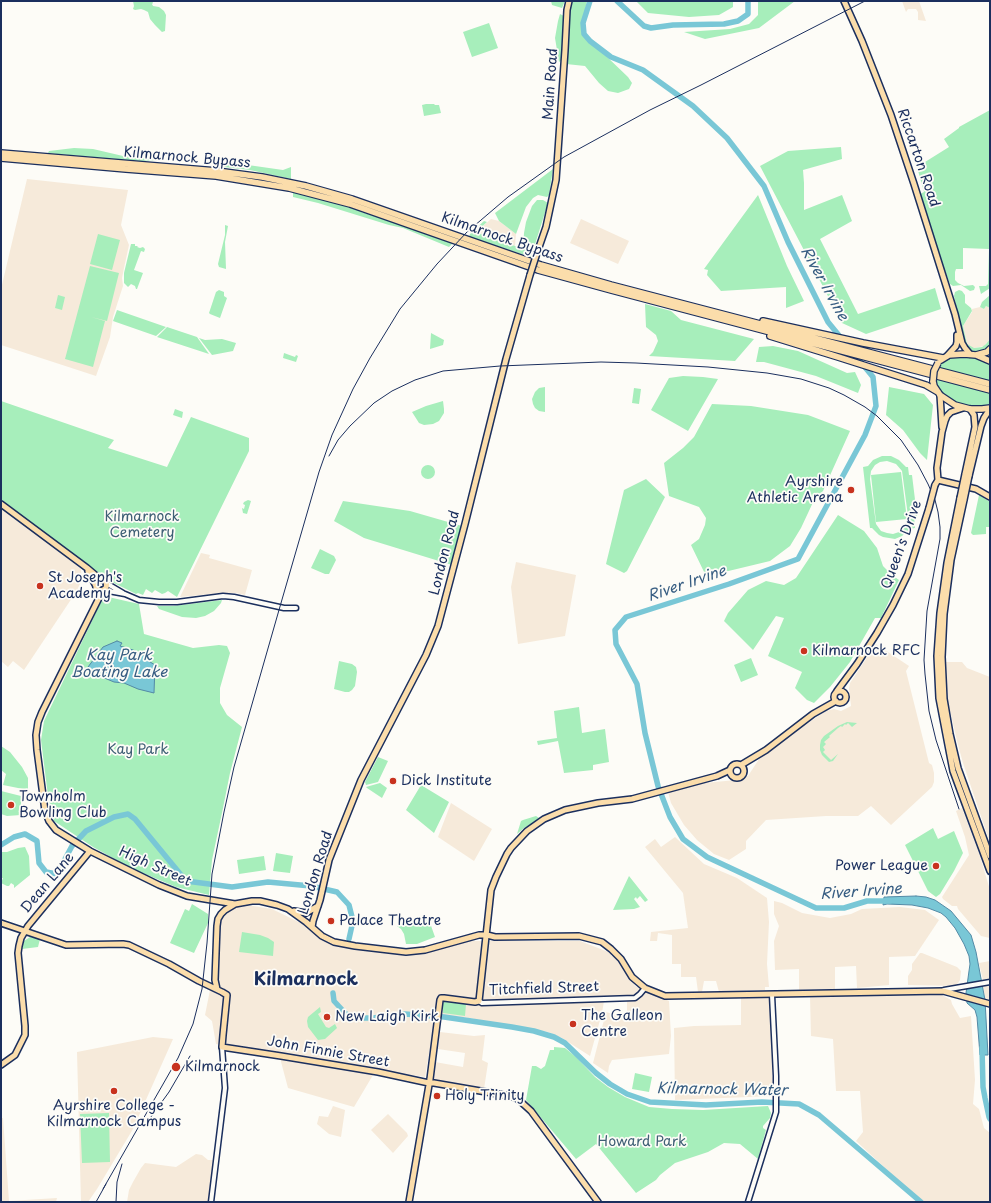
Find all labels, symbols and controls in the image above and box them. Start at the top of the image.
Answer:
street label: Main Road [540,47,562,121]
street label: Riccarton Road [893,106,943,210]
street label: Kilmarnock Bypass [123,144,251,172]
street label: Kilmarnock Bypass [439,209,565,267]
water label: River Irvine [796,244,852,324]
place label: Ayrshire Athletic Arena [747,474,843,506]
marker: Ayrshire Athletic Arena [846,485,856,495]
street label: Queen's Drive [878,498,926,592]
park label: Kilmarnock Cemetery [104,509,180,542]
street label: London Road [426,509,464,597]
water label: River Irvine [645,562,729,606]
place label: St Joseph's Academy [48,570,122,602]
marker: St Joseph's Academy [35,581,45,591]
place label: Kilmarnock RFC [812,643,921,659]
marker: Kilmarnock RFC [799,646,809,656]
water label: Kay Park Boating Lake [71,647,167,682]
park label: Kay Park [107,742,169,758]
place label: Dick Institute [401,773,492,789]
marker: Dick Institute [388,776,398,786]
place label: Townholm Bowling Club [19,789,106,822]
marker: Townholm Bowling Club [6,800,16,810]
street label: London Road [295,829,337,917]
street label: High Street [116,844,194,890]
street label: Dean Lane [18,849,78,917]
place label: Power League [835,858,928,874]
marker: Power League [931,861,941,871]
water label: River Irvine [819,880,903,904]
place label: Palace Theatre [339,913,441,929]
marker: Palace Theatre [326,916,336,926]
district label: Kilmarnock [254,969,358,991]
street label: Titchfield Street [489,979,599,999]
place label: The Galleon Centre [581,1008,663,1040]
place label: New Laigh Kirk [335,1009,439,1025]
marker: New Laigh Kirk [322,1012,332,1022]
marker: The Galleon Centre [568,1019,578,1029]
street label: John Finnie Street [265,1033,391,1071]
place label: Kilmarnock [185,1059,260,1075]
marker: Kilmarnock [170,1061,182,1073]
water label: Kilmarnock Water [657,1080,787,1100]
marker: Ayrshire College - Kilmarnock Campus [109,1086,119,1096]
place label: Holy Trinity [445,1088,524,1104]
marker: Holy Trinity [432,1091,442,1101]
place label: Ayrshire College - Kilmarnock Campus [47,1098,181,1130]
park label: Howard Park [598,1134,686,1150]

